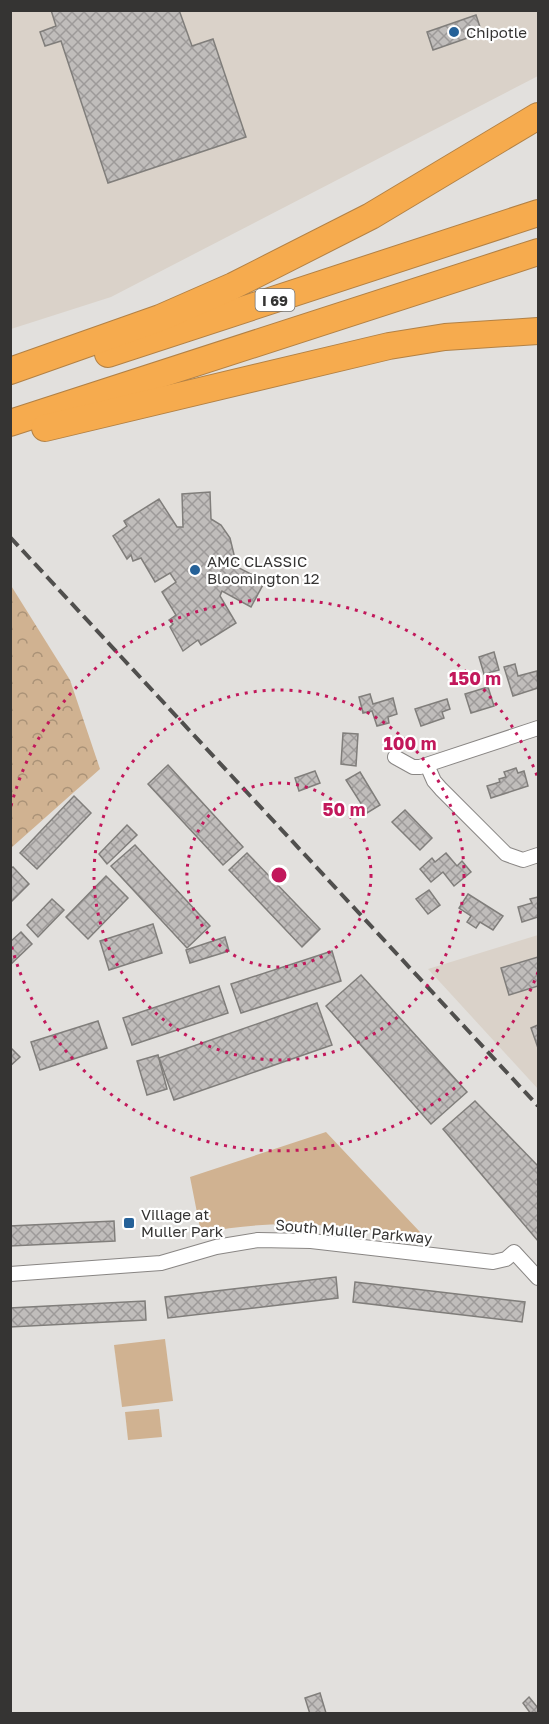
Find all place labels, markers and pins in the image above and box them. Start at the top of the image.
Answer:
place label: Chipotle [466,23,527,41]
marker: Chipotle [447,25,461,39]
place label: AMC CLASSIC Bloomington 12 [207,552,319,587]
marker: AMC CLASSIC Bloomington 12 [188,563,202,577]
centre of rings [269,865,289,885]
place label: Village at Muller Park [141,1205,224,1240]
marker: Village at Muller Park [122,1216,136,1230]

